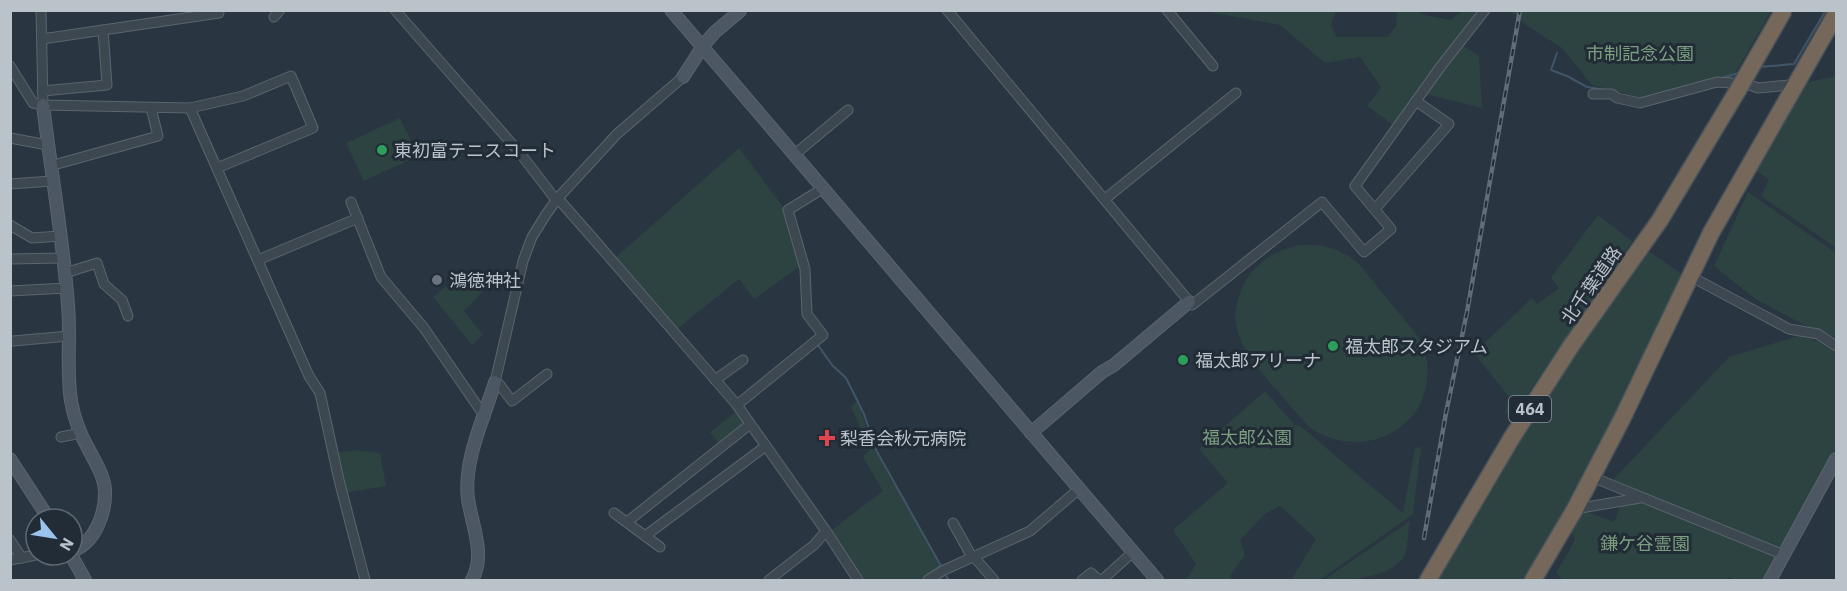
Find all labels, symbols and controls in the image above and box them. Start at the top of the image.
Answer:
park label: 市制記念公園 [1586,42,1694,65]
place label: 東初富テニスコート [394,139,556,162]
marker: 東初富テニスコート [375,143,389,157]
street label: 北千葉道路 [1556,242,1626,328]
place label: 鴻徳神社 [449,269,521,292]
marker: 鴻徳神社 [430,273,444,287]
place label: 福太郎スタジアム [1345,335,1488,358]
marker: 福太郎スタジアム [1326,339,1340,353]
place label: 福太郎アリーナ [1195,349,1321,372]
marker: 福太郎アリーナ [1176,353,1190,367]
road number: 464 [1509,396,1551,422]
park label: 福太郎公園 [1202,426,1292,449]
place label: 梨香会秋元病院 [840,427,966,450]
marker: 梨香会秋元病院 [818,429,836,447]
north arrow [24,507,84,567]
park label: 鎌ケ谷霊園 [1600,532,1690,555]
text: N [55,534,79,555]

